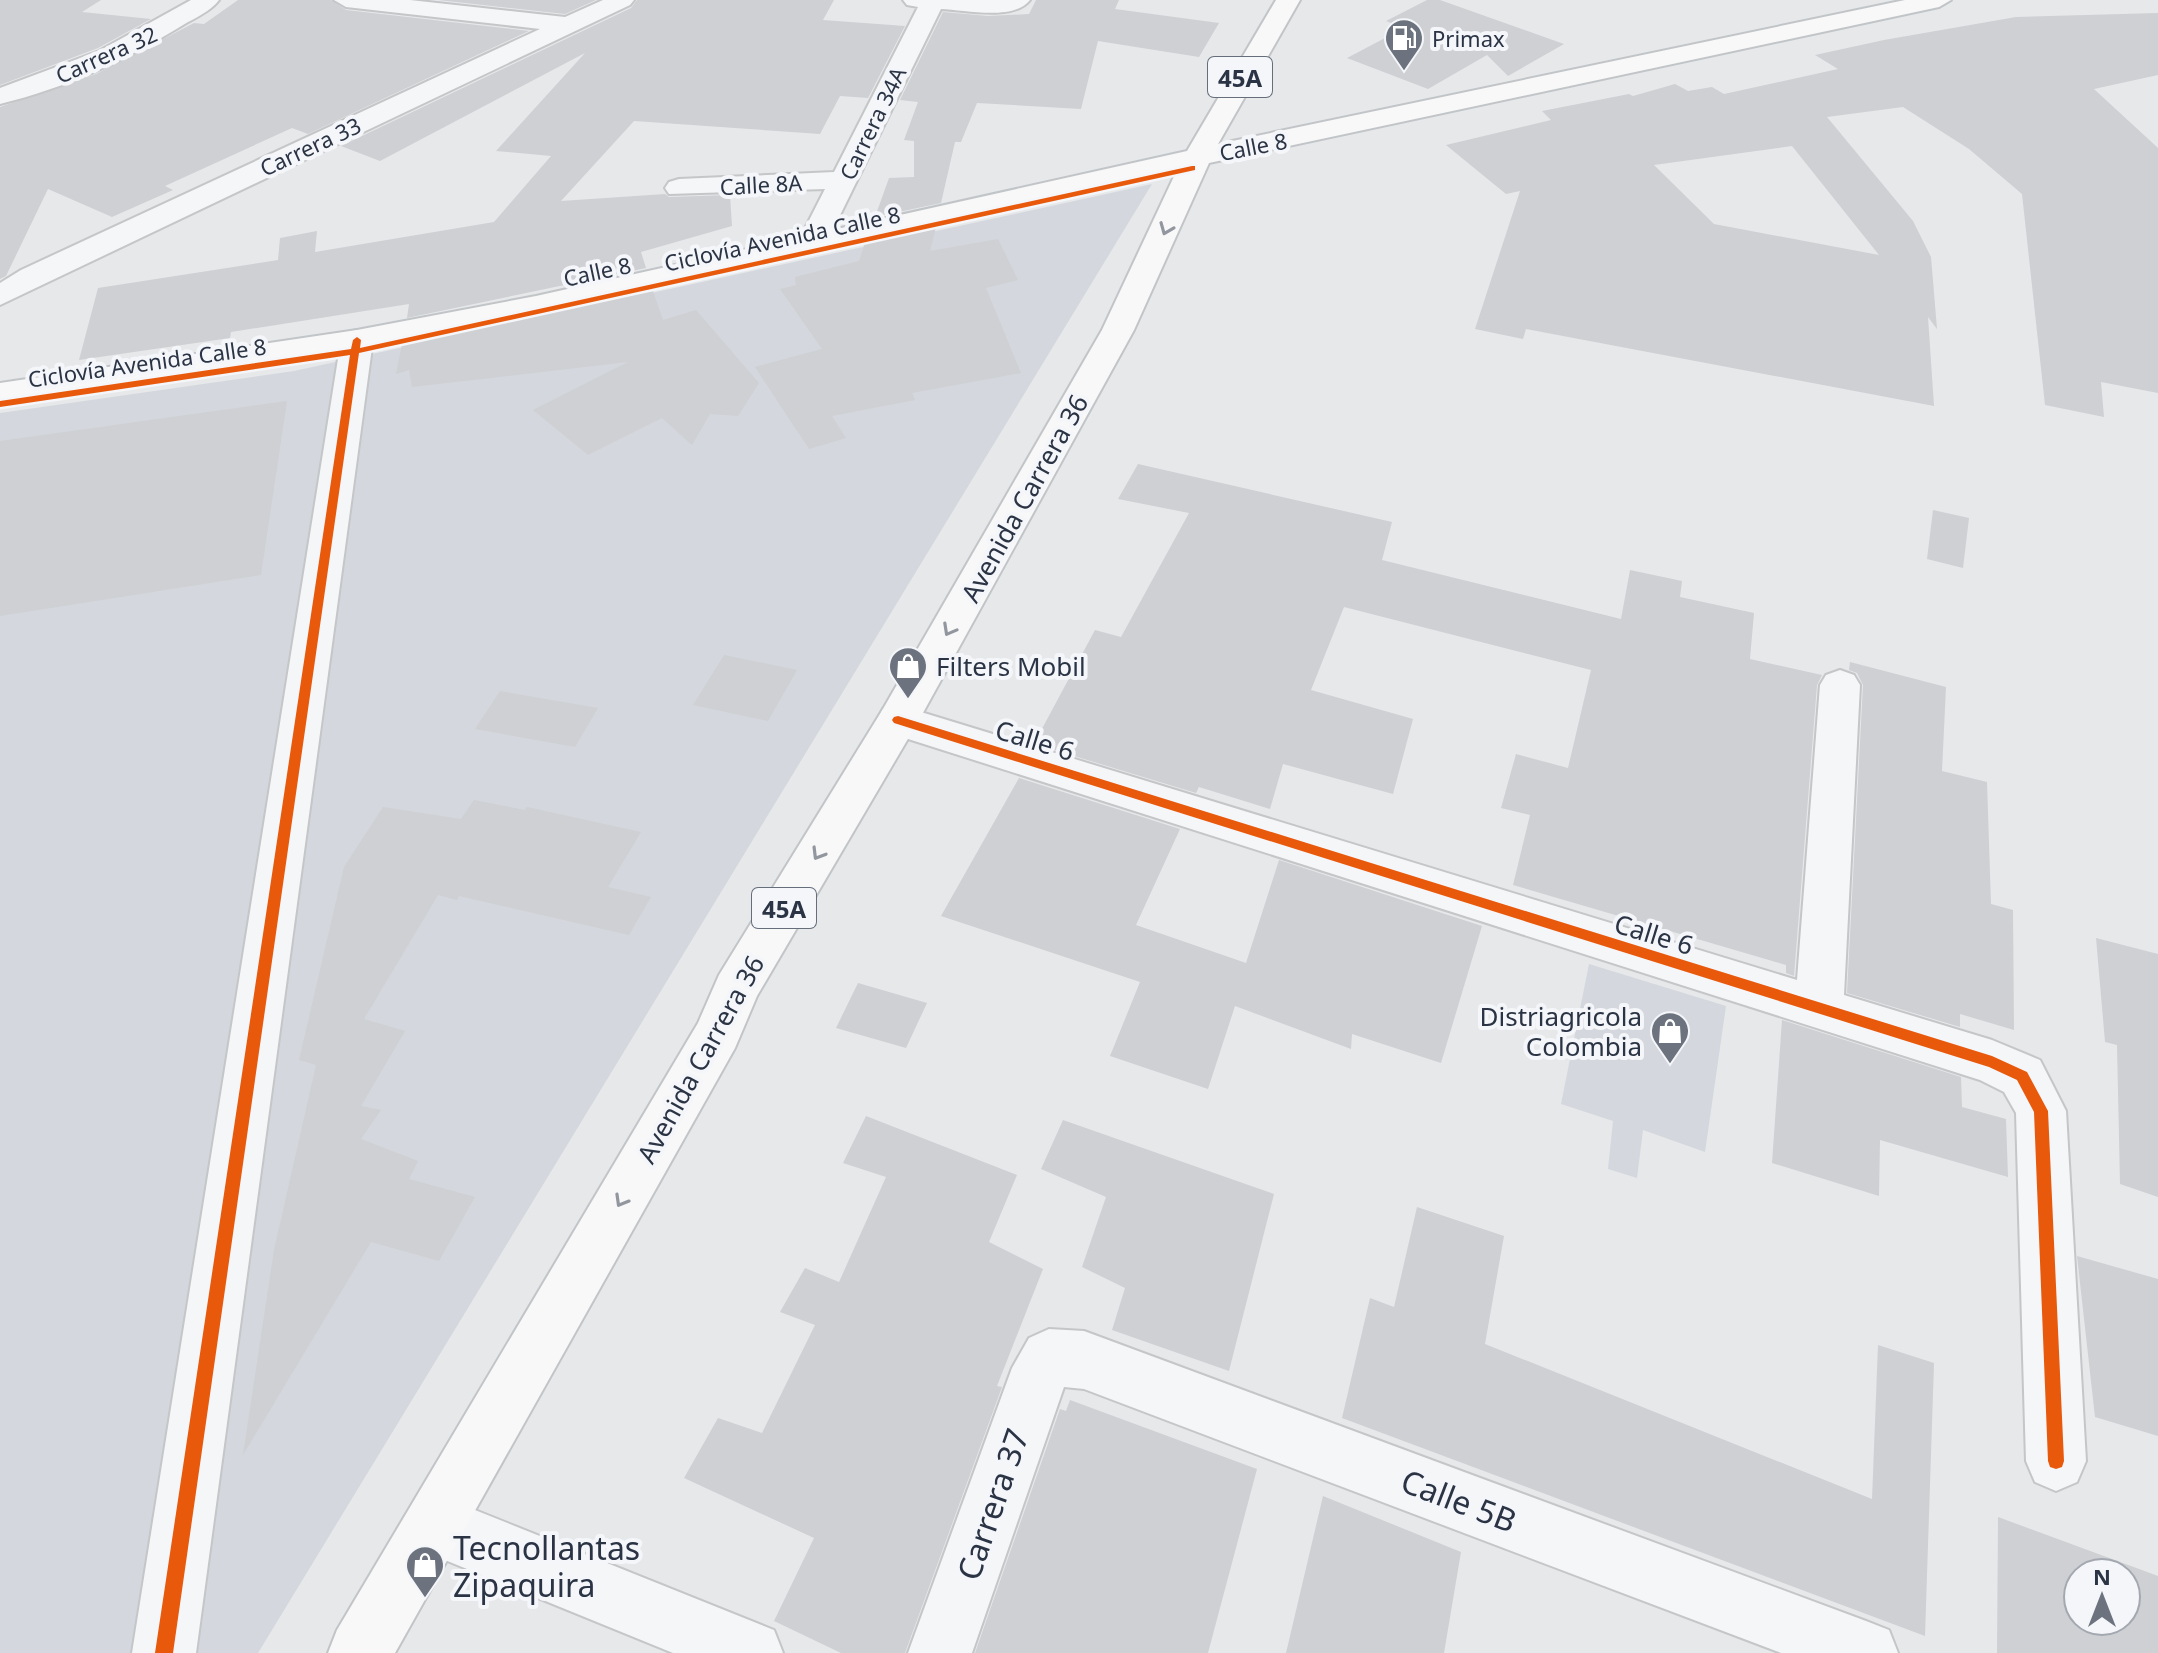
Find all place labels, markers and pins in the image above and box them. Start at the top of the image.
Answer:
fuel station icon: Primax [1383,17,1425,72]
place label: Primax [1432,23,1505,53]
shop icon: Filters Mobil [887,645,929,700]
place label: Filters Mobil [936,648,1086,684]
place label: Distriagricola Colombia [1479,998,1642,1064]
shop icon: Distriagricola Colombia [1649,1010,1691,1065]
place label: Tecnollantas Zipaquira [453,1526,640,1606]
shop icon: Tecnollantas Zipaquira [404,1544,446,1599]

